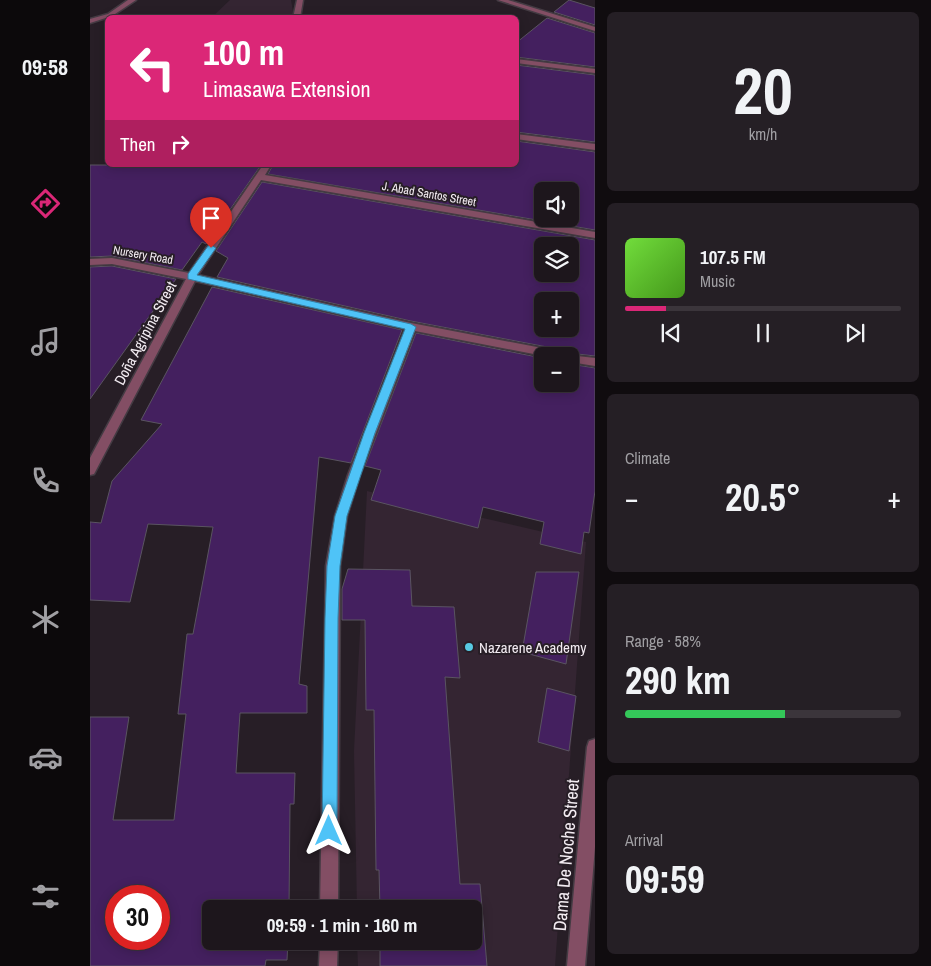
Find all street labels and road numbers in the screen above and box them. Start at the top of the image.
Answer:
street label: J. Abad Santos Street [381,178,478,210]
street label: Nursery Road [112,242,174,268]
street label: Doña Agripina Street [109,277,182,389]
street label: Dama De Noche Street [547,778,585,932]

